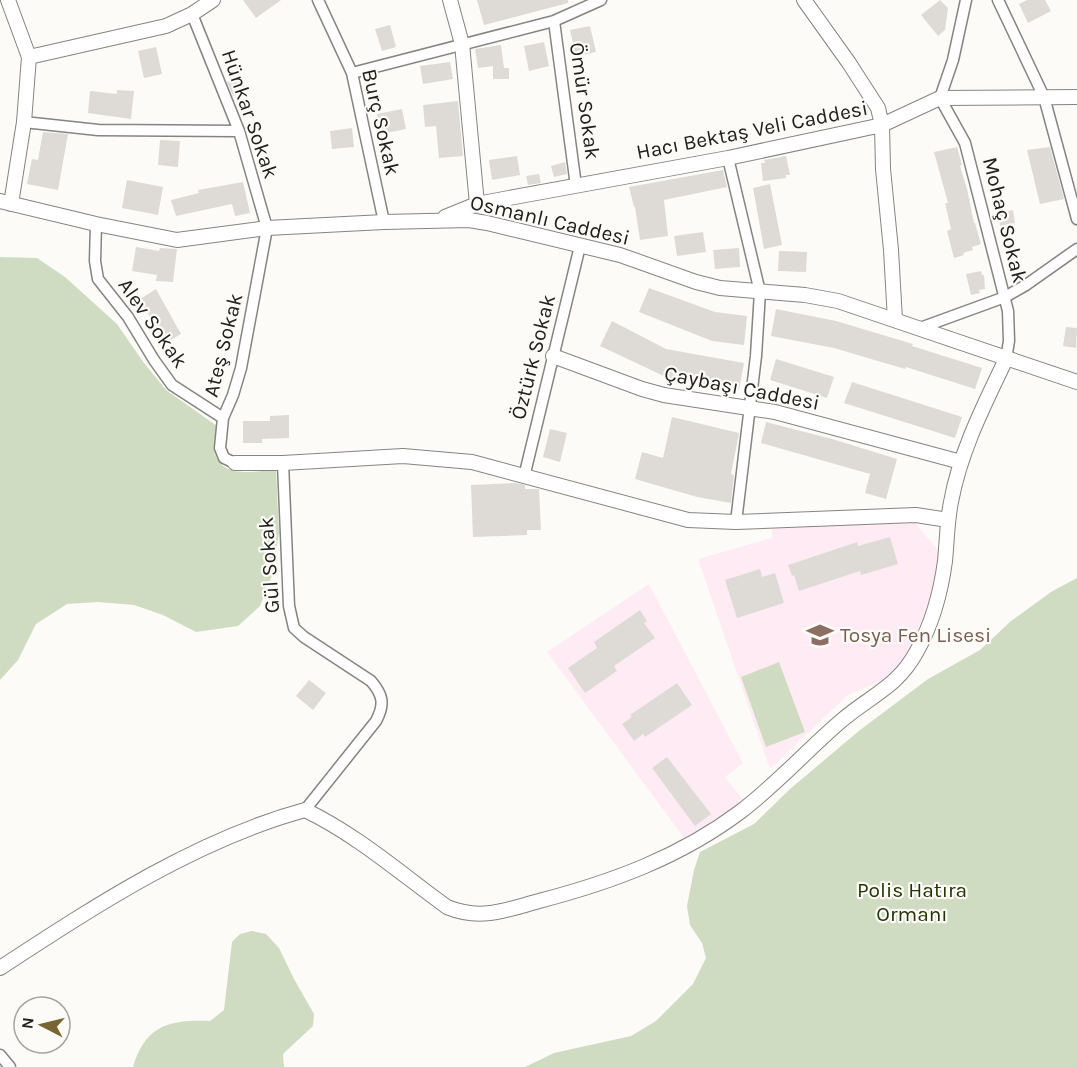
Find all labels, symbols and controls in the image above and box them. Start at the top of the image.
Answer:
street label: Ömür Sokak [565,41,605,161]
street label: Hünkar Sokak [217,46,283,182]
street label: Burç Sokak [357,66,405,178]
street label: Hacı Bektaş Veli Caddesi [634,96,870,164]
street label: Mohaç Sokak [978,155,1032,286]
street label: Osmanlı Caddesi [468,190,632,250]
street label: Alev Sokak [113,274,193,372]
street label: Ateş Sokak [199,290,248,399]
street label: Öztürk Sokak [506,292,560,422]
street label: Çaybaşı Caddesi [662,361,822,415]
street label: Gül Sokak [254,516,284,614]
school or university icon: Tosya Fen Lisesi [805,620,835,650]
place label: Tosya Fen Lisesi [840,623,991,647]
park label: Polis Hatıra Ormanı [857,878,967,926]
north arrow [12,995,72,1055]
text: N [17,1016,38,1030]

